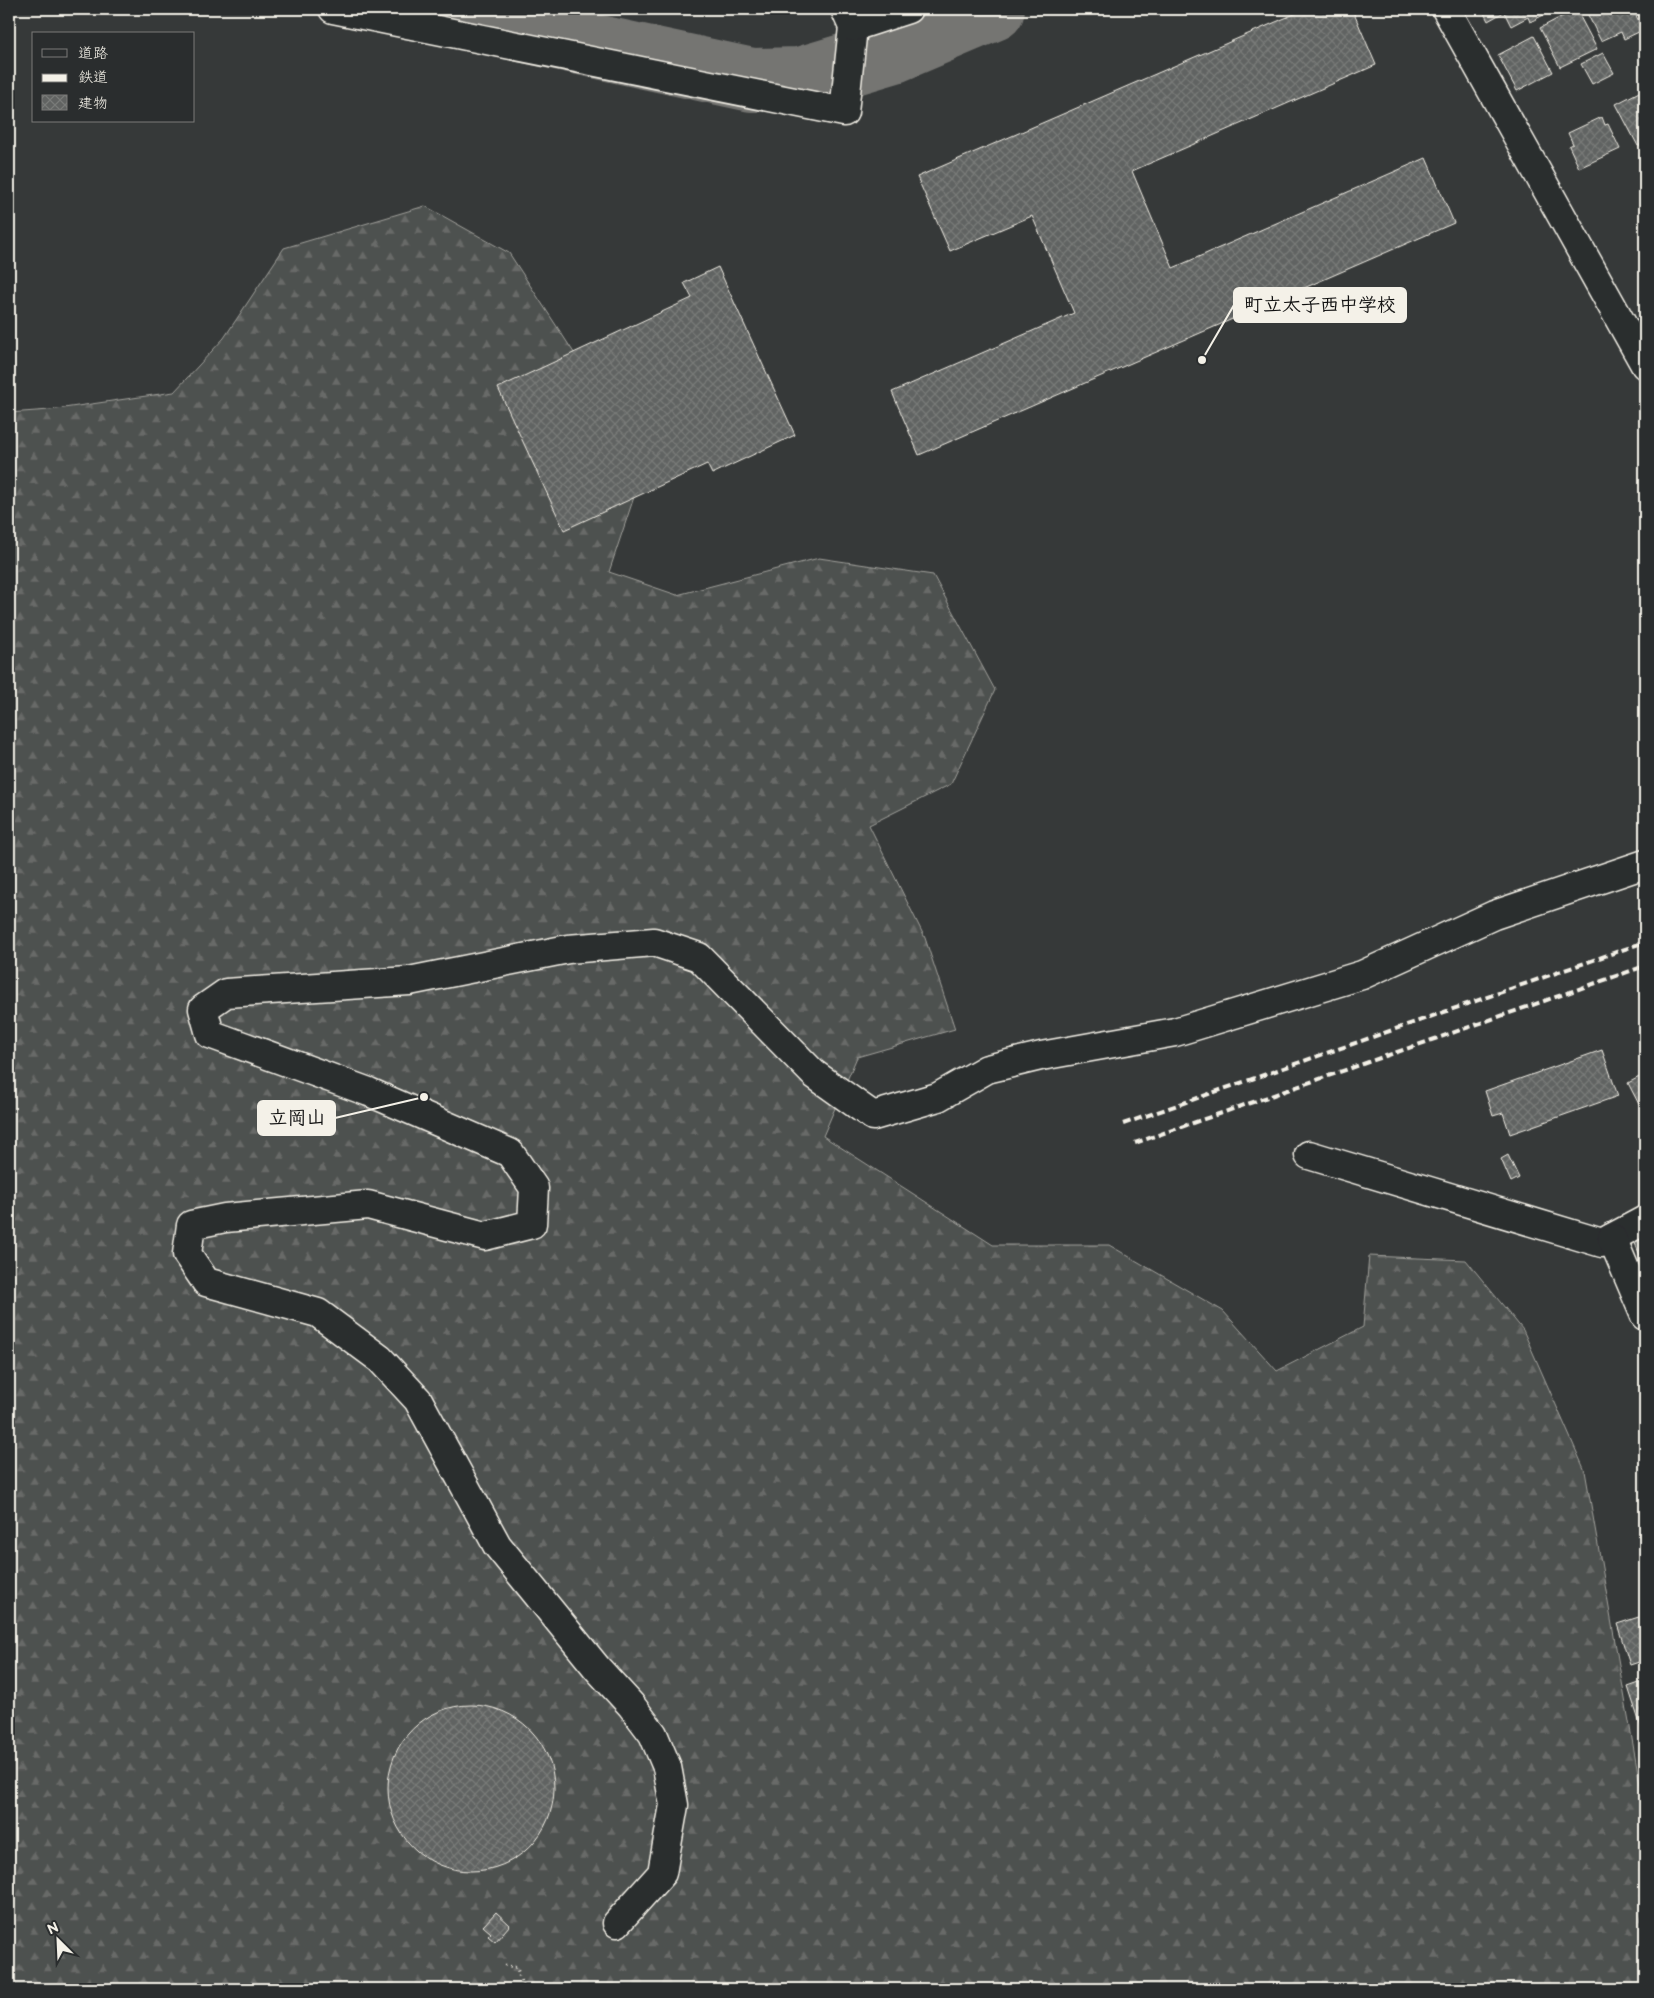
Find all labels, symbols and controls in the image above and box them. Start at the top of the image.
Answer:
legend [32,32,195,122]
text: 道路 [78,44,108,63]
text: 鉄道 [78,68,108,87]
text: 建物 [78,94,108,113]
callout: 町立太子西中学校 [1234,288,1406,322]
text: 町立太子西中学校 [1244,294,1396,317]
callout: 立岡山 [258,1101,335,1135]
text: 立岡山 [268,1107,326,1130]
north arrow [32,1916,82,1966]
text: N [45,1919,61,1938]

